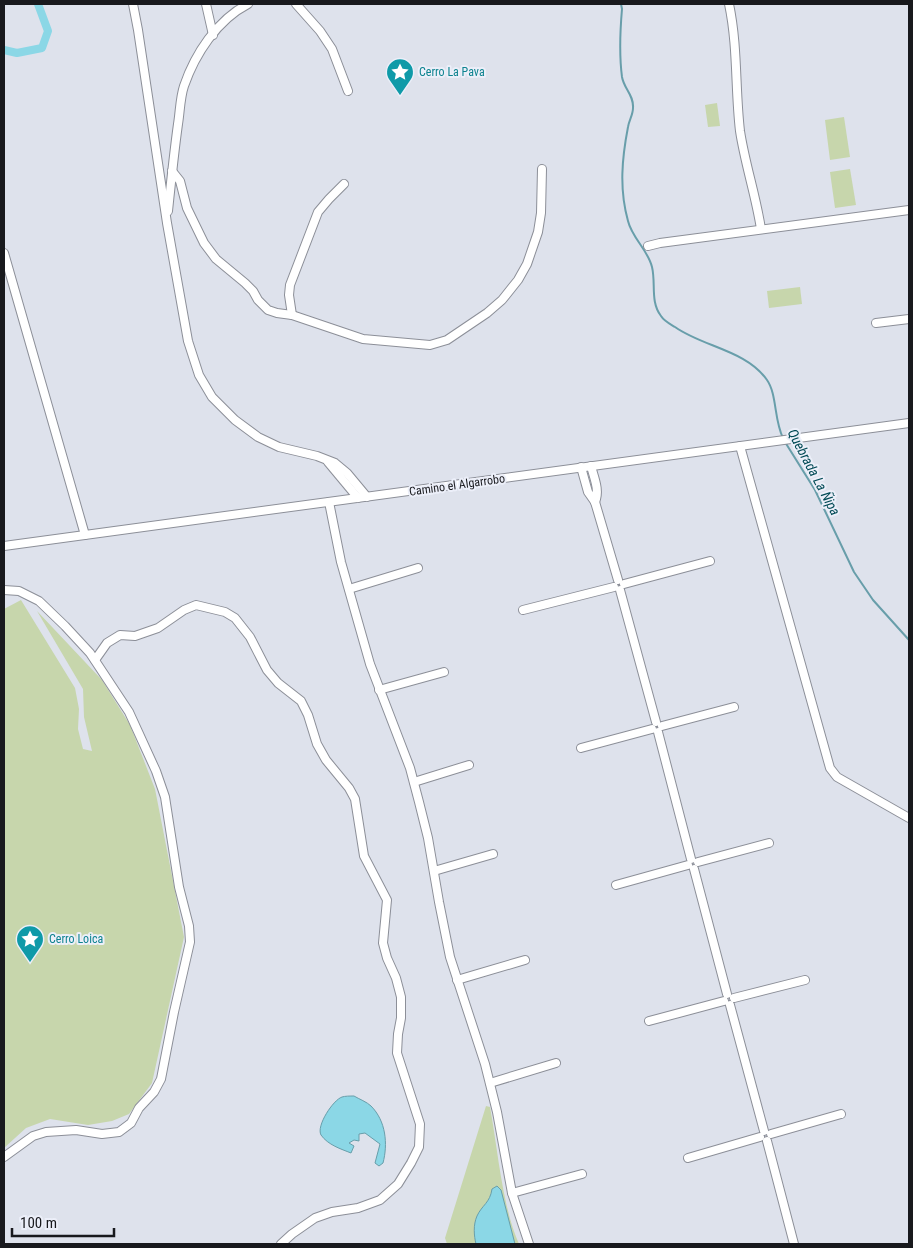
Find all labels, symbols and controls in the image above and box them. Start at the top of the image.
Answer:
place icon: Cerro La Pava [385,57,415,96]
place label: Cerro La Pava [419,65,485,79]
water label: Quebrada La Ñipa [785,426,844,518]
street label: Camino el Algarrobo [408,471,506,499]
place icon: Cerro Loica [15,924,45,963]
place label: Cerro Loica [49,932,103,946]
scale bar [12,1206,115,1238]
text: 100 m [20,1214,57,1232]

